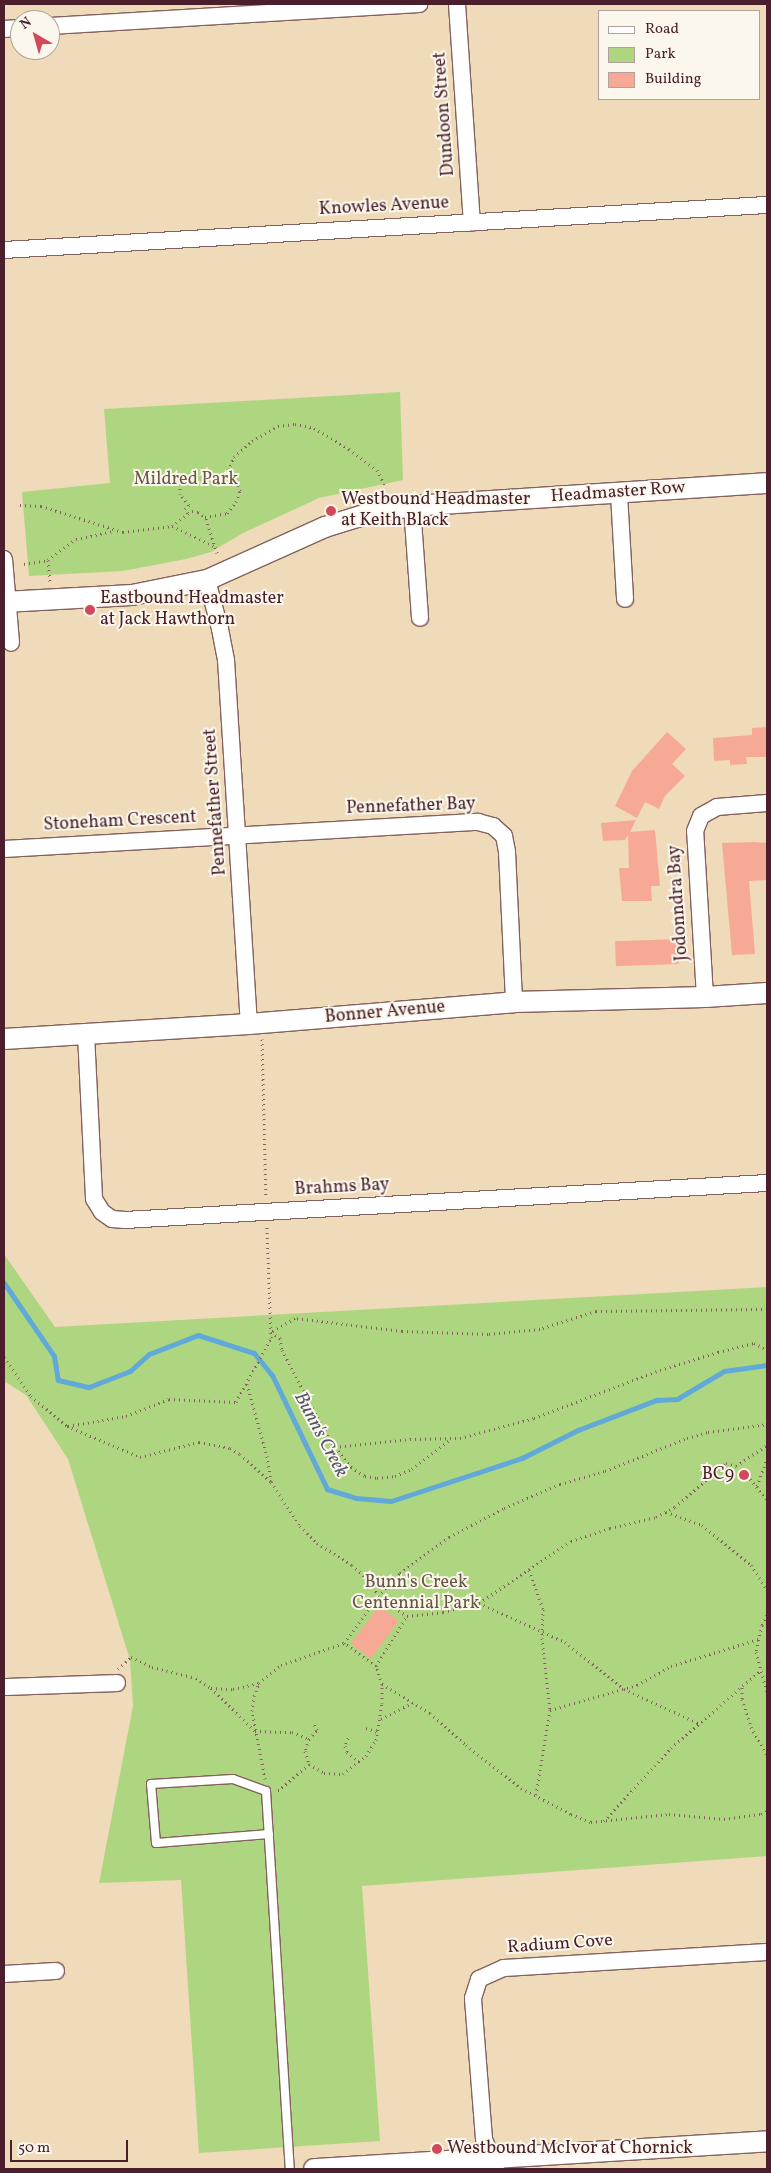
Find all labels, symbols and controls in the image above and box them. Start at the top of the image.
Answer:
north arrow [10,10,60,60]
legend [598,10,761,100]
text: N [16,13,36,34]
text: Road [645,19,679,40]
text: Park [645,44,676,65]
street label: Dundoon Street [430,51,460,177]
text: Building [645,69,701,90]
street label: Knowles Avenue [318,193,450,221]
park label: Mildred Park [134,469,238,491]
street label: Headmaster Row [550,478,686,508]
place label: Westbound Headmaster at Keith Black [341,490,530,532]
marker: Westbound Headmaster at Keith Black [325,505,337,517]
place label: Eastbound Headmaster at Jack Hawthorn [100,589,284,632]
marker: Eastbound Headmaster at Jack Hawthorn [84,604,96,616]
street label: Pennefather Street [200,728,232,876]
street label: Pennefather Bay [346,794,476,820]
street label: Stoneham Crescent [43,807,197,837]
street label: Jodonndra Bay [664,844,694,962]
street label: Bonner Avenue [324,997,446,1029]
street label: Brahms Bay [294,1175,390,1201]
water label: Bunn's Creek [288,1388,352,1482]
place label: BC9 [702,1464,734,1486]
marker: BC9 [738,1469,750,1481]
park label: Bunn's Creek Centennial Park [352,1573,480,1616]
street label: Radium Cove [507,1931,613,1959]
scale bar [12,2130,130,2162]
text: 50 m [18,2138,50,2159]
place label: Westbound McIvor at Chornick [447,2138,693,2160]
marker: Westbound McIvor at Chornick [431,2143,443,2155]

